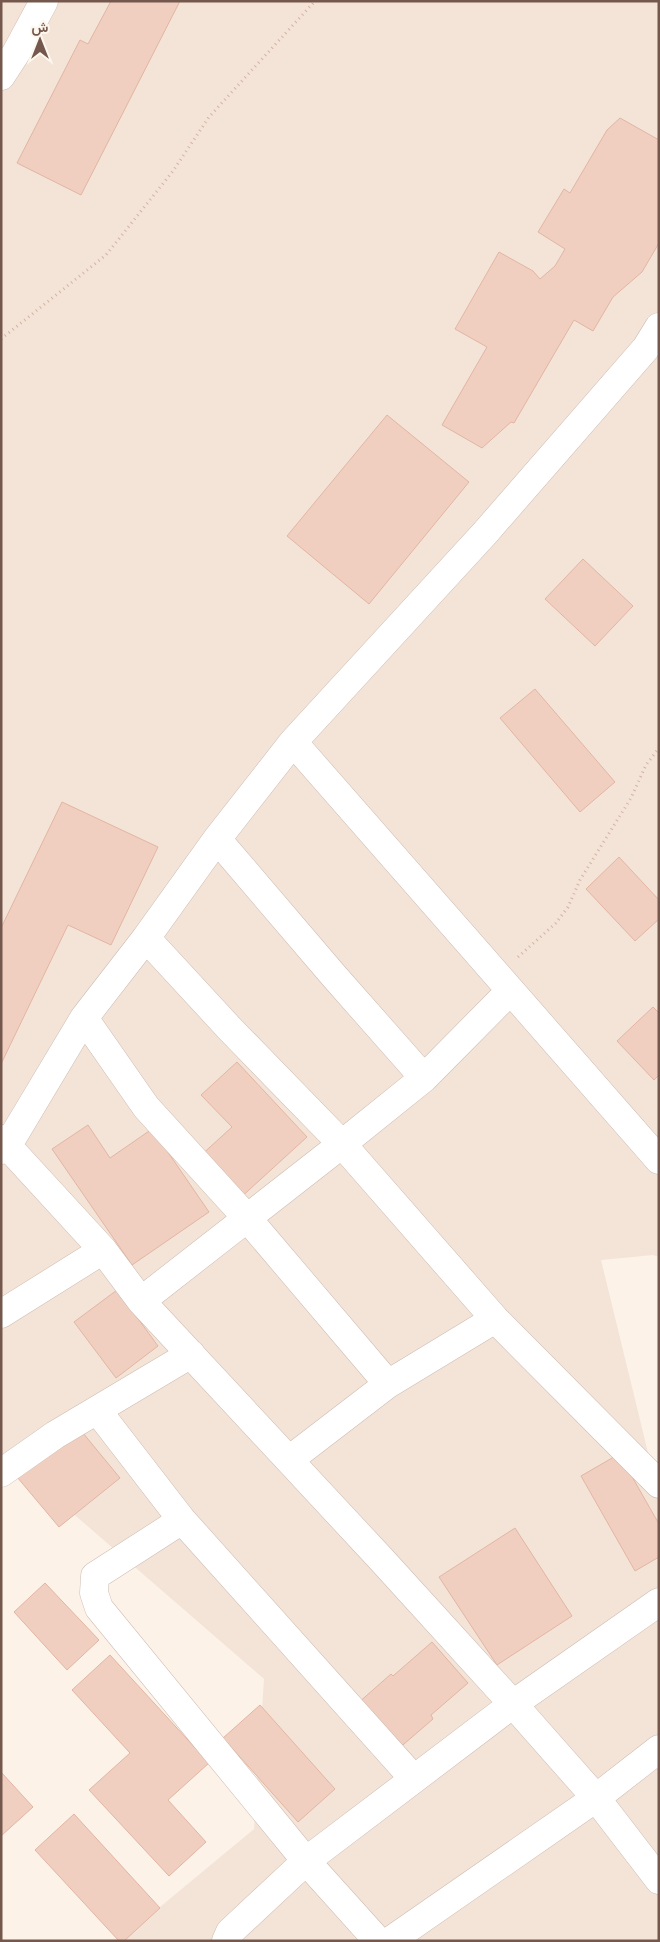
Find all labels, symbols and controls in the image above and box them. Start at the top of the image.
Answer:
north arrow [15,15,65,65]
text: ش [32,19,49,36]

